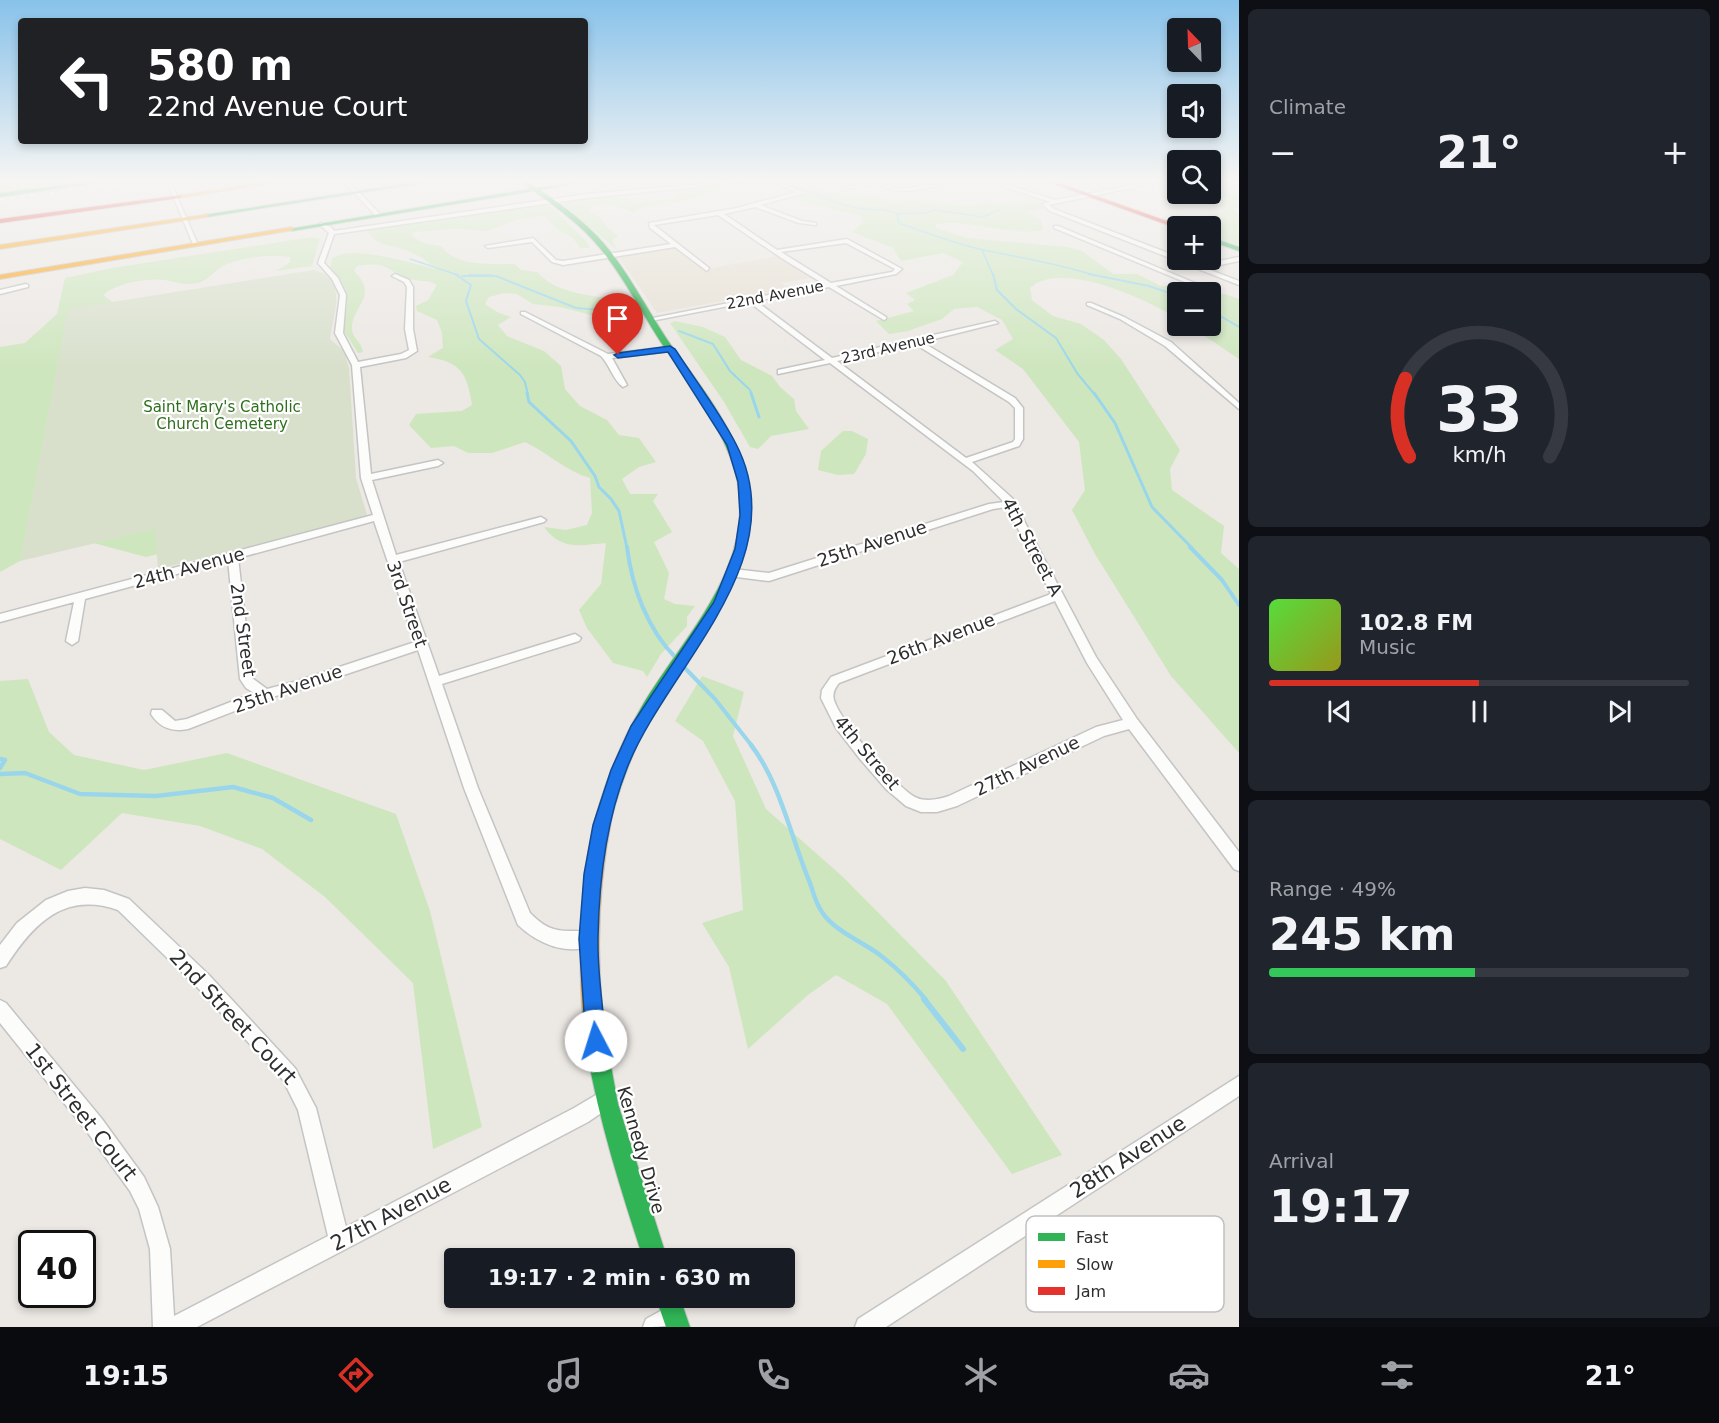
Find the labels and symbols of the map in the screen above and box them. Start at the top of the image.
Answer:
north arrow [1167,18,1221,72]
street label: 22nd Avenue [725,277,825,313]
pin [592,293,643,355]
street label: 23rd Avenue [840,329,936,367]
park label: Saint Mary's Catholic Church Cemetery [143,398,301,433]
street label: 4th Street A [998,494,1067,600]
street label: 25th Avenue [814,516,929,571]
street label: 24th Avenue [131,543,247,592]
street label: 3rd Street [383,558,432,650]
street label: 2nd Street [227,582,260,678]
street label: 26th Avenue [884,608,998,669]
street label: 25th Avenue [231,660,345,717]
street label: 4th Street [830,711,904,794]
street label: 27th Avenue [971,731,1083,800]
street label: 2nd Street Court [165,945,301,1089]
position arrow [564,1009,628,1073]
street label: 1st Street Court [20,1039,142,1185]
street label: Kennedy Drive [613,1084,670,1216]
street label: 28th Avenue [1066,1111,1190,1203]
street label: 27th Avenue [327,1172,455,1256]
legend [1026,1216,1224,1312]
text: Fast [1076,1228,1108,1247]
speed limit sign: 40 [18,1230,96,1308]
text: Slow [1076,1255,1113,1274]
text: Jam [1075,1282,1106,1301]

